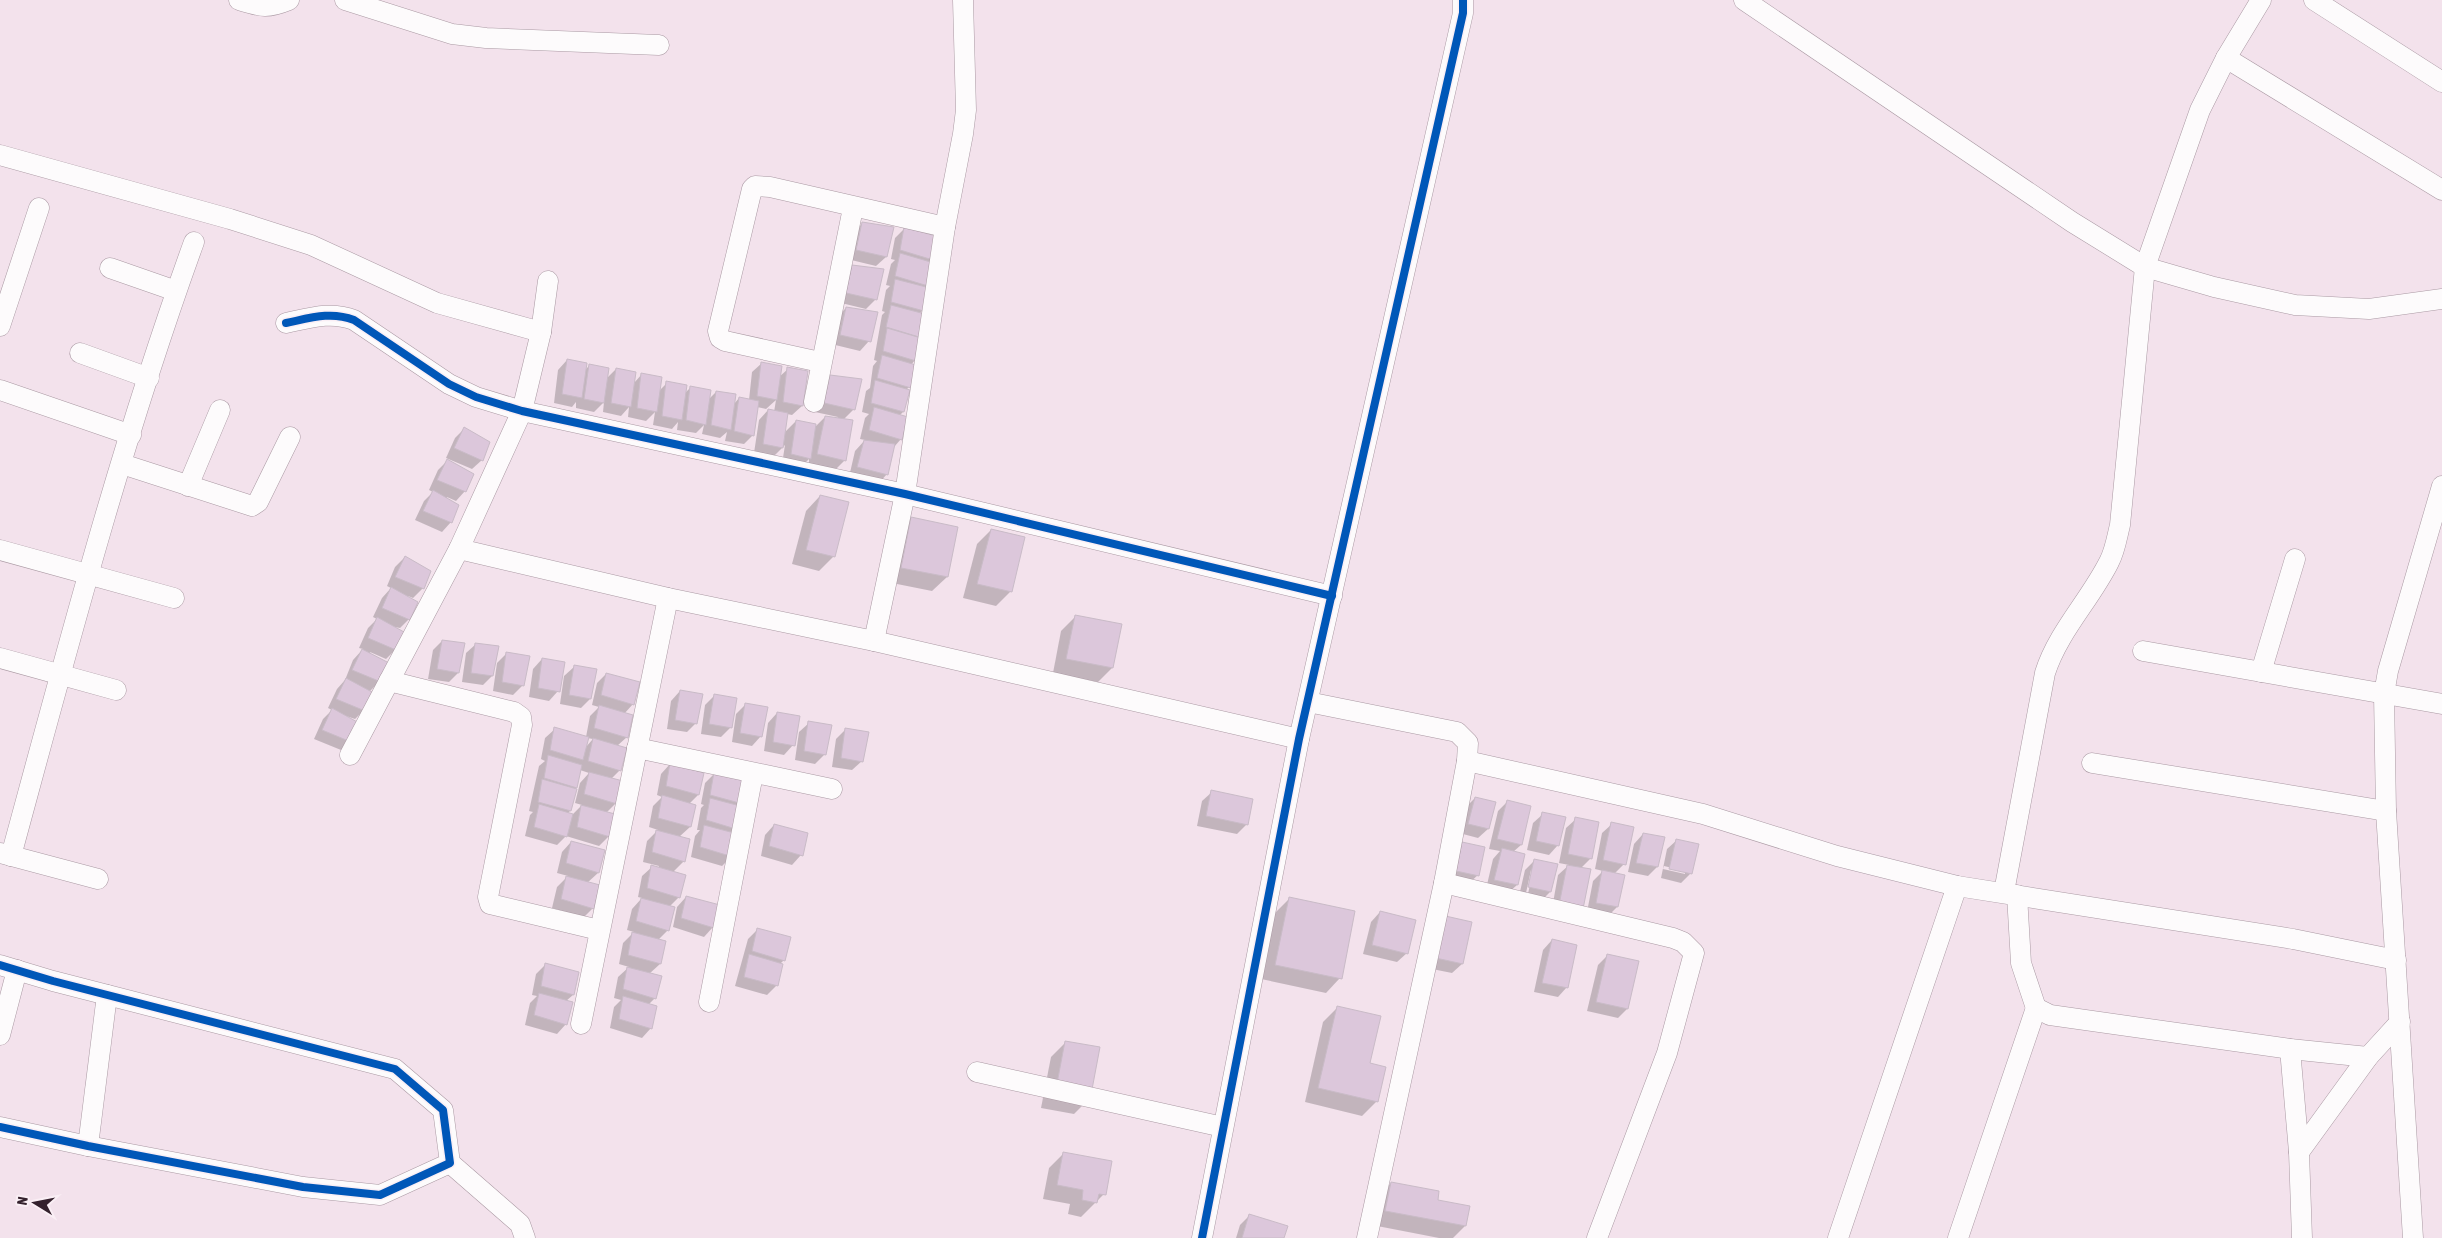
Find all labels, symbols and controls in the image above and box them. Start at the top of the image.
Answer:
north arrow [10,1178,60,1228]
text: N [14,1195,31,1206]

